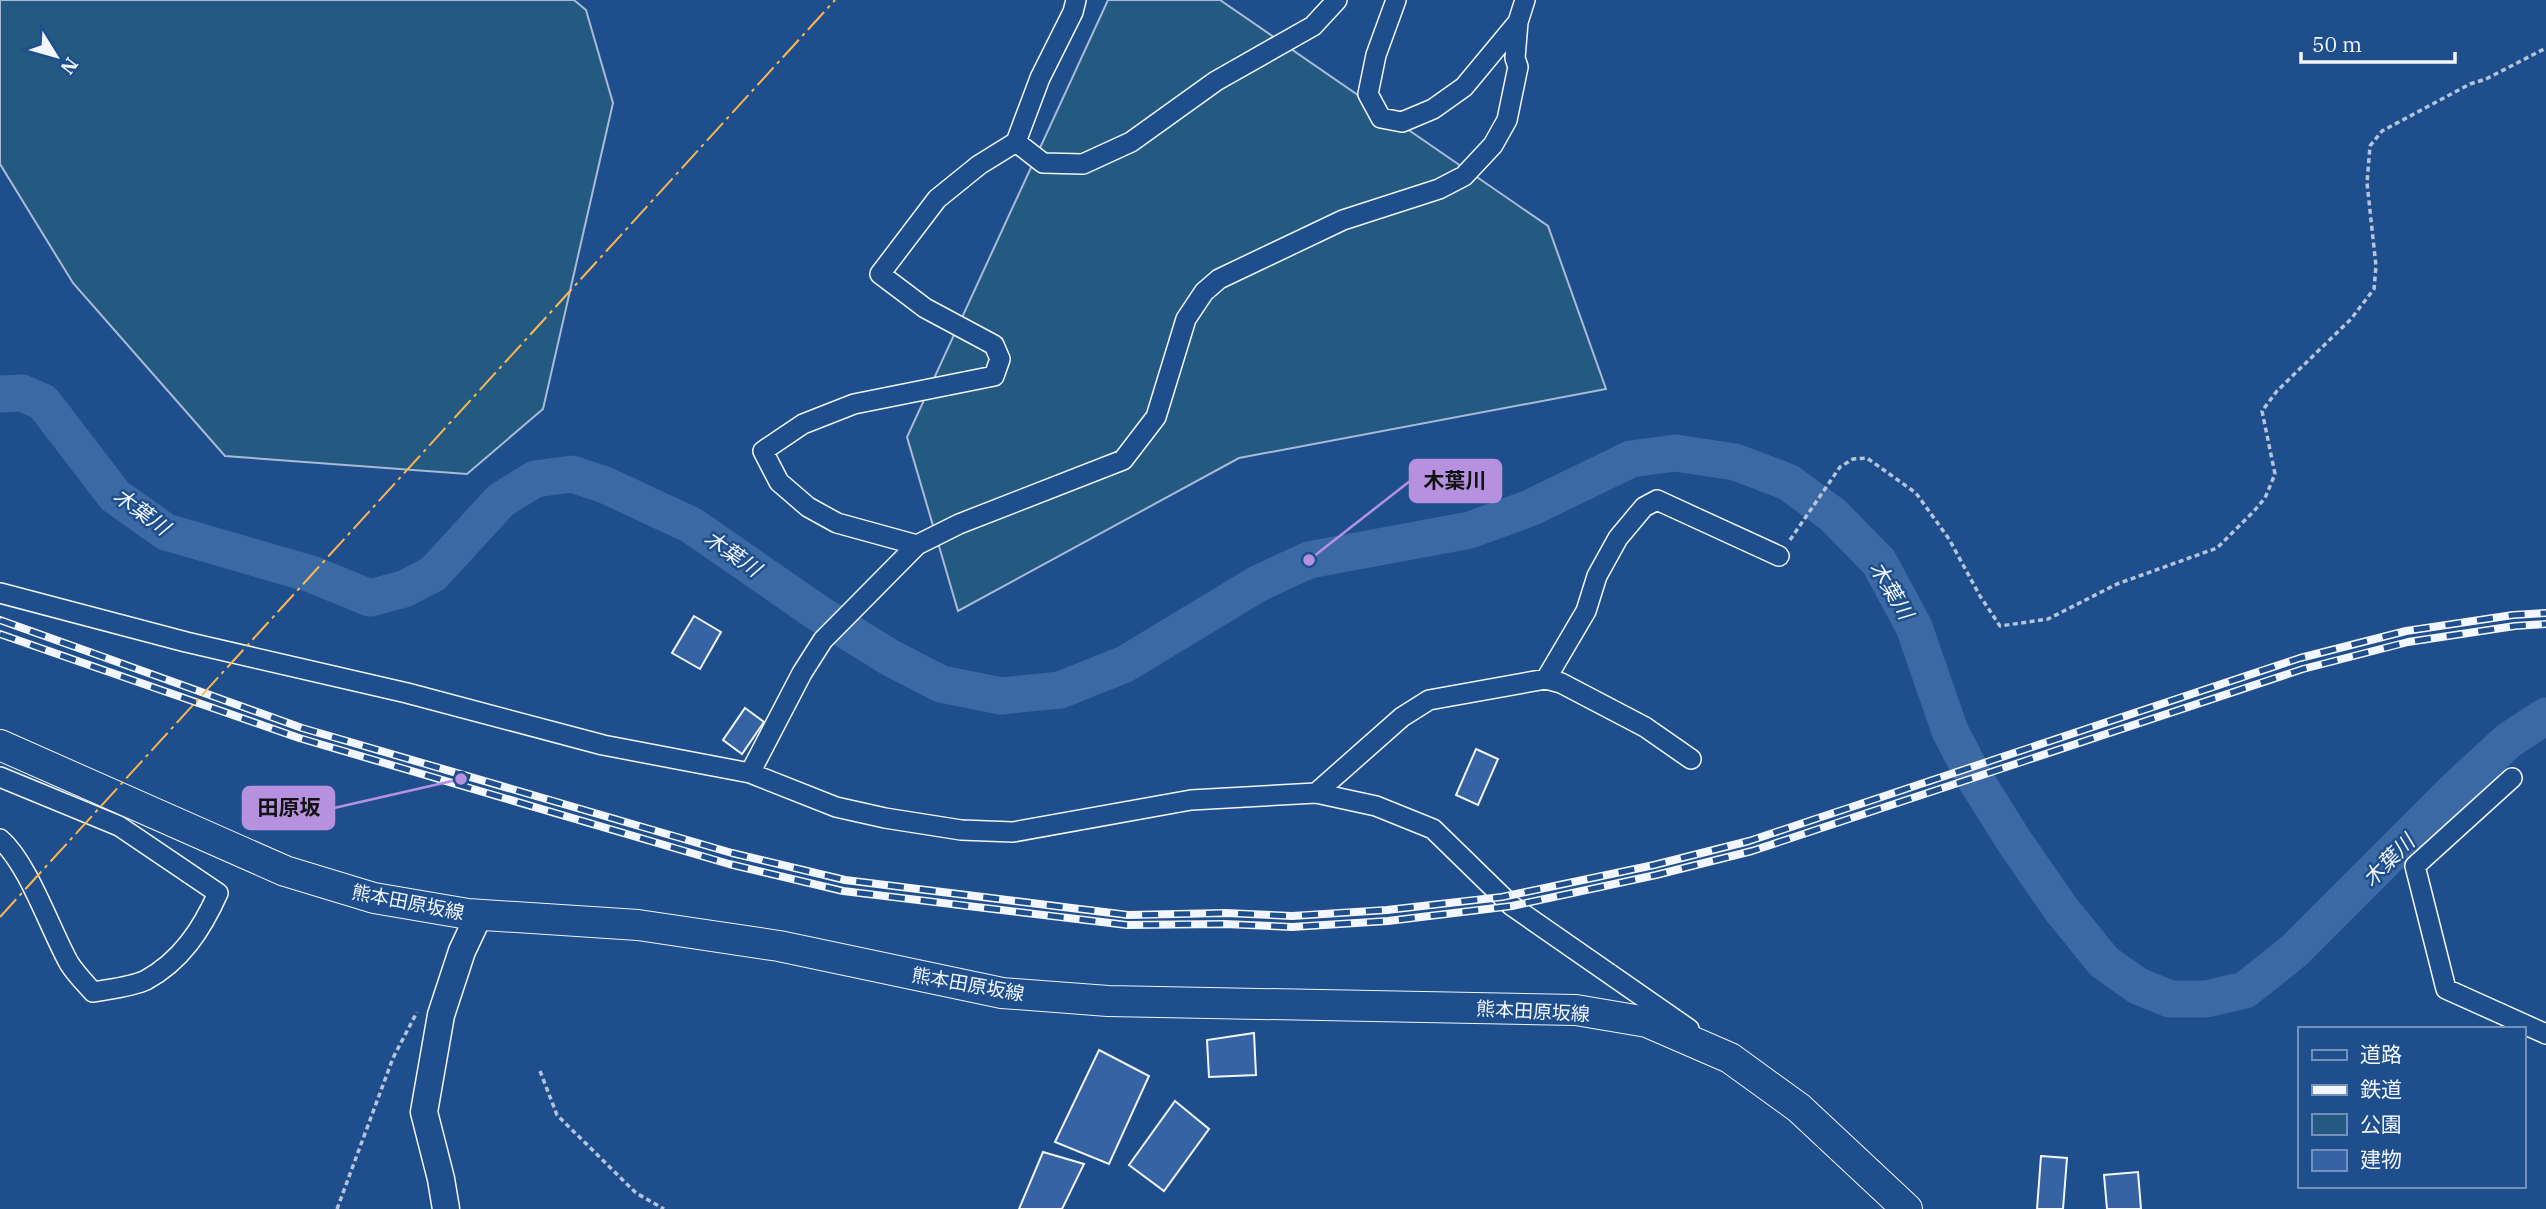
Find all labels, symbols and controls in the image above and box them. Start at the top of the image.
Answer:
north arrow [21,21,91,91]
scale bar [2301,21,2455,65]
text: 50 m [2312,30,2362,58]
text: N [55,53,84,79]
callout: 木葉川 [1410,460,1501,502]
text: 木葉川 [1424,466,1487,494]
water label: 木葉川 [108,481,177,542]
water label: 木葉川 [699,523,768,584]
water label: 木葉川 [1864,556,1921,626]
callout: 田原坂 [243,787,334,829]
text: 田原坂 [258,793,321,821]
water label: 木葉川 [2356,826,2422,892]
street label: 熊本田原坂線 [350,879,466,925]
street label: 熊本田原坂線 [910,962,1026,1006]
street label: 熊本田原坂線 [1475,996,1591,1026]
legend [2298,1027,2525,1188]
text: 道路 [2360,1040,2402,1068]
text: 鉄道 [2360,1075,2402,1103]
text: 公園 [2360,1110,2402,1138]
text: 建物 [2360,1145,2402,1173]

